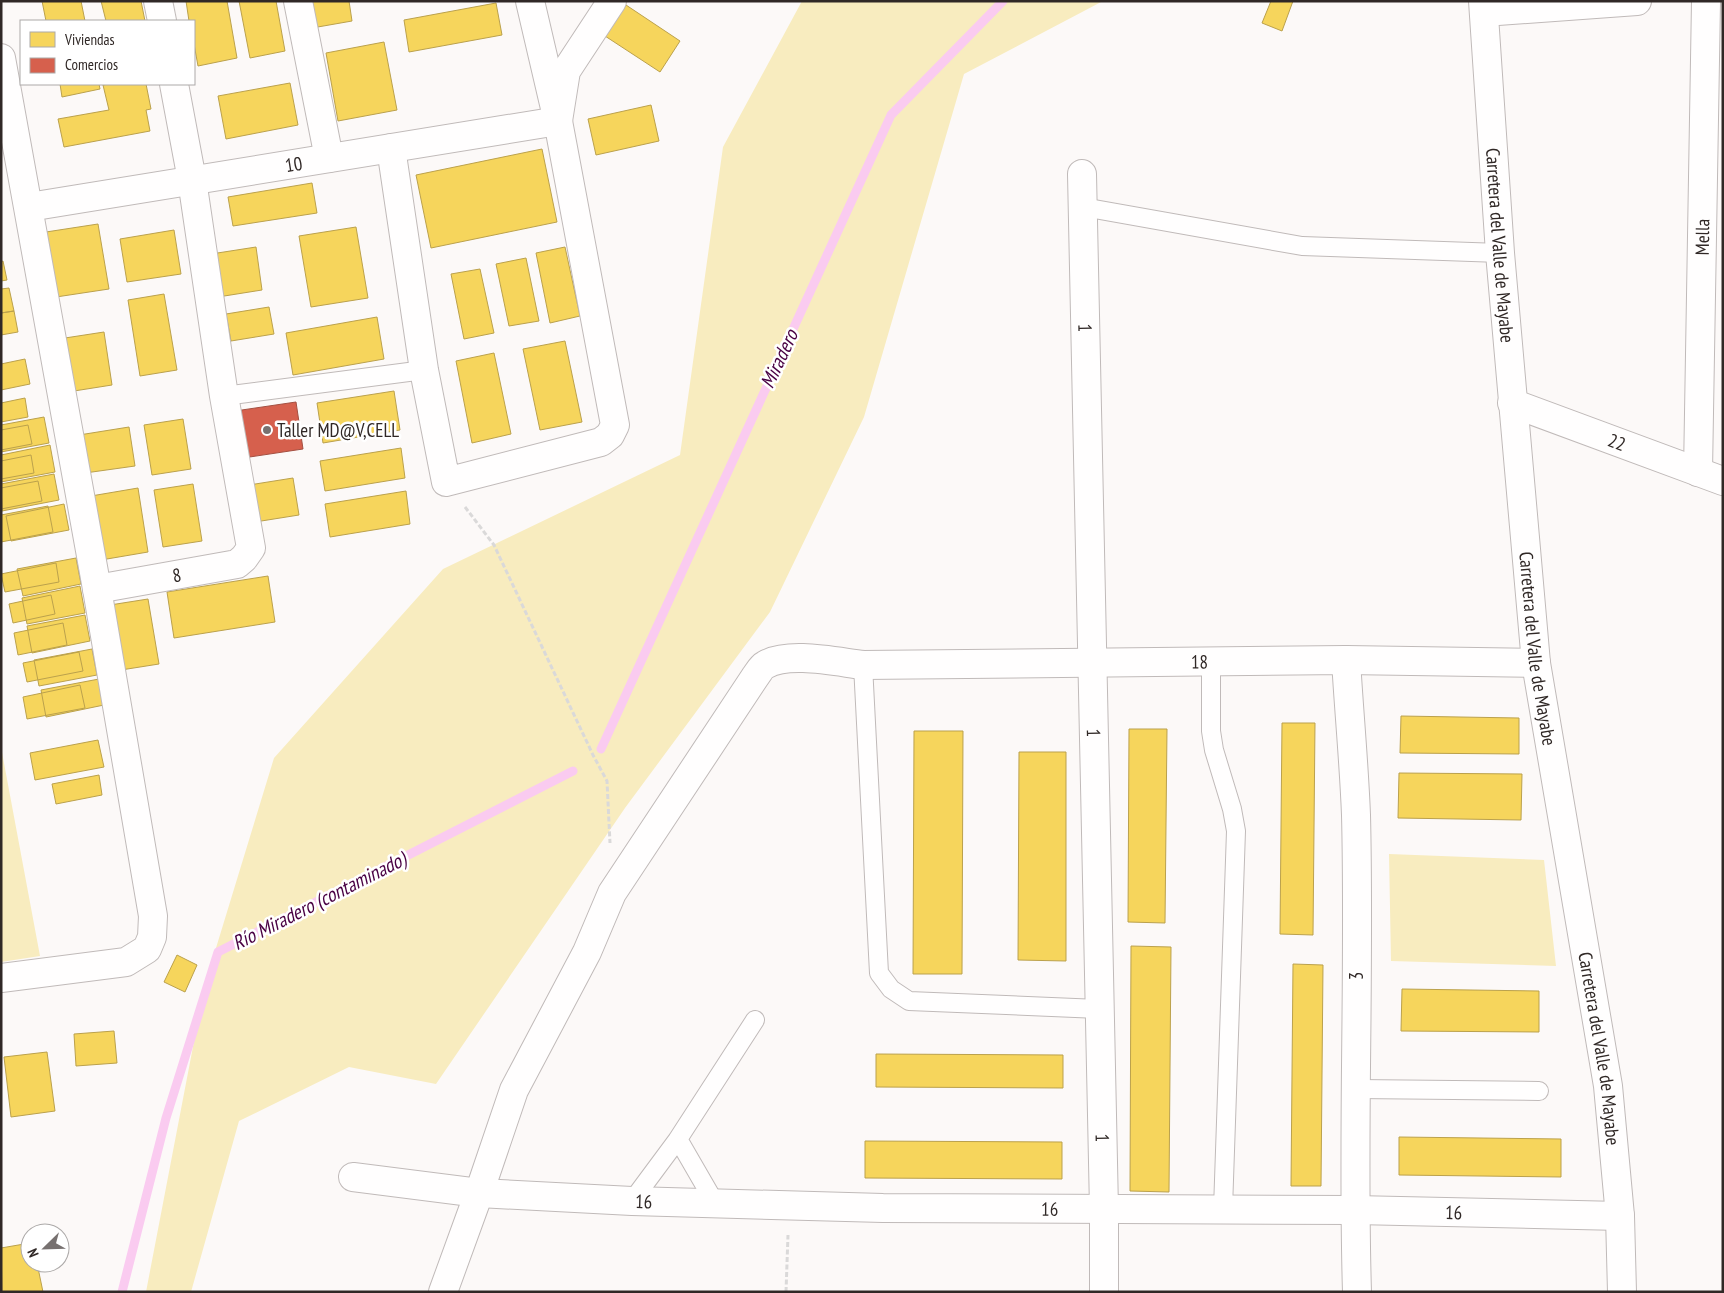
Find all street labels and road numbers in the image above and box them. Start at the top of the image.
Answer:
street label: Carretera del Valle de Mayabe [1481,147,1520,344]
street label: 10 [283,151,304,177]
street label: Mella [1690,219,1714,255]
street label: 1 [1073,323,1097,333]
street label: 22 [1605,428,1629,456]
street label: Carretera del Valle de Mayabe [1514,551,1562,748]
street label: 8 [170,562,183,587]
street label: 18 [1191,649,1208,674]
street label: 1 [1082,728,1106,737]
street label: Carretera del Valle de Mayabe [1573,950,1625,1146]
street label: 3 [1344,972,1368,980]
street label: 1 [1090,1133,1115,1142]
street label: 16 [635,1189,653,1214]
street label: 16 [1041,1197,1058,1221]
street label: 16 [1445,1200,1462,1224]

